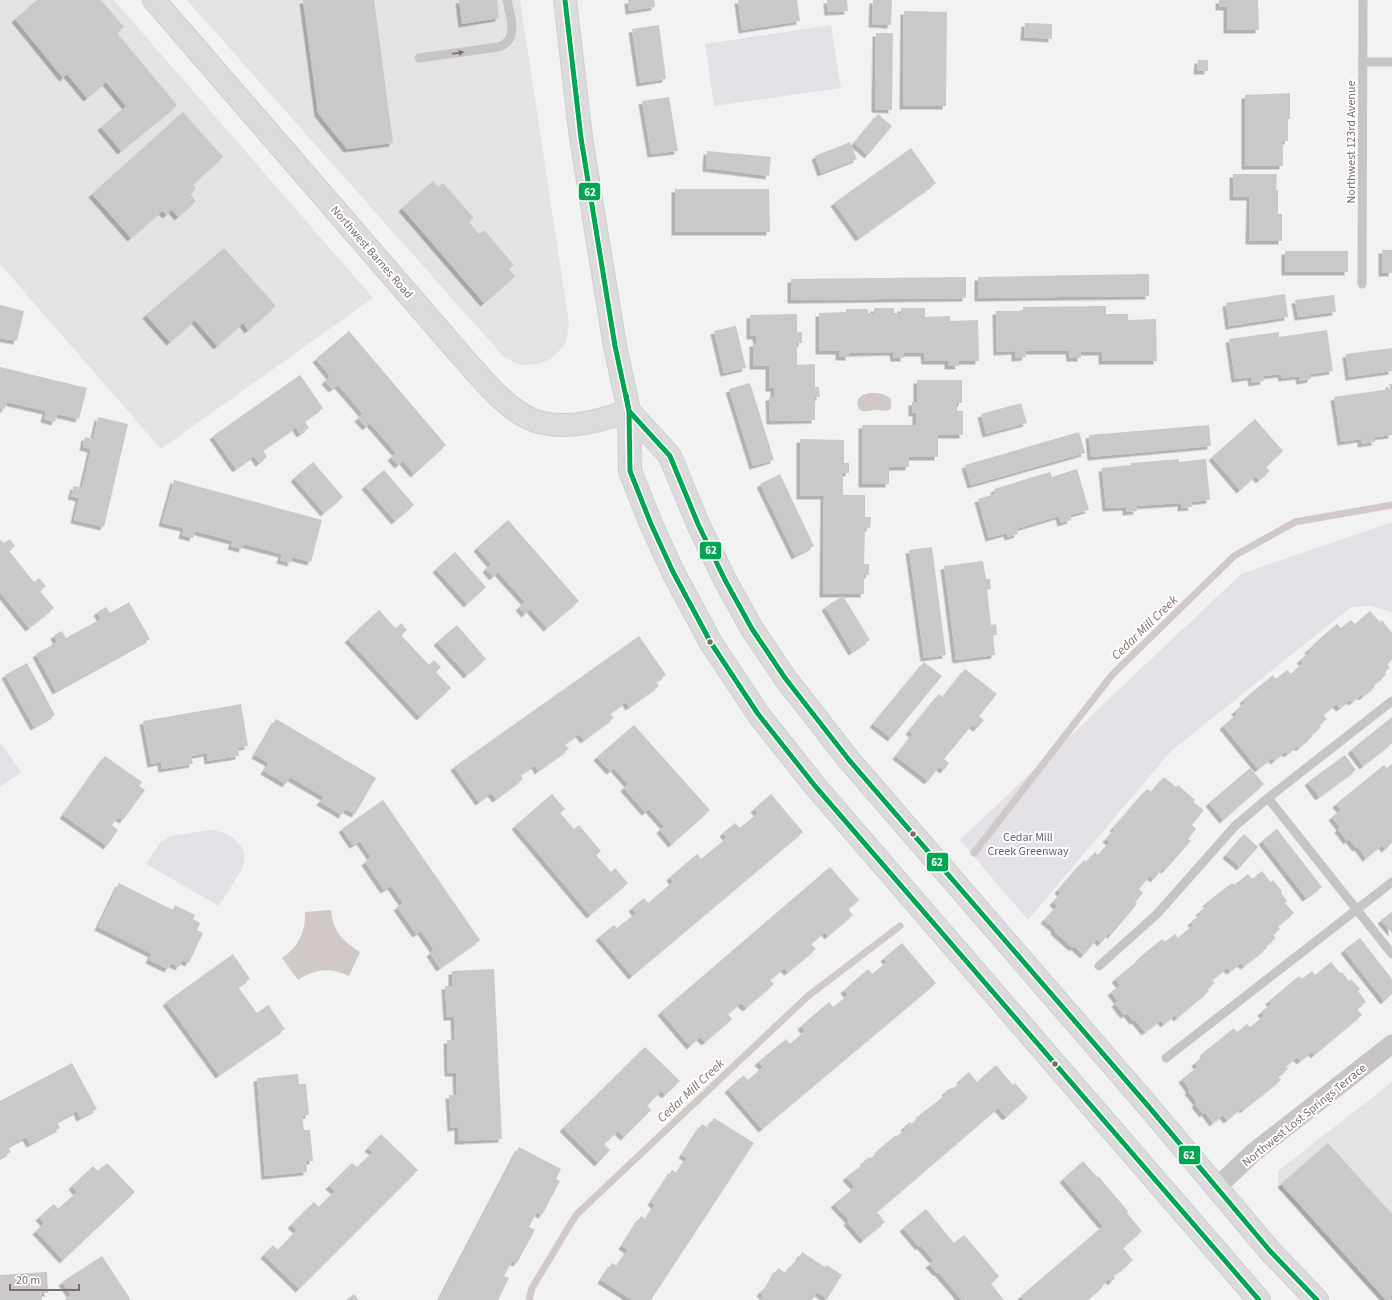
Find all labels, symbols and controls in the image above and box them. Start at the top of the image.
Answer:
one-way arrow [452,50,464,56]
street label: Northwest 123rd Avenue [1343,81,1360,203]
line badge: 62 [578,182,601,201]
text: 62 [584,185,596,200]
street label: Northwest Barnes Road [327,202,417,302]
line badge: 62 [699,541,722,560]
text: 62 [705,543,717,558]
water label: Cedar Mill Creek [1108,591,1182,664]
unlabelled marker [705,637,715,647]
unlabelled marker [908,829,918,839]
park label: Cedar Mill Creek Greenway [987,829,1069,860]
line badge: 62 [926,852,949,872]
text: 62 [931,855,943,870]
water label: Cedar Mill Creek [653,1054,729,1127]
unlabelled marker [1050,1059,1060,1069]
street label: Northwest Lost Springs Terrace [1239,1060,1370,1171]
line badge: 62 [1178,1145,1201,1165]
text: 62 [1183,1148,1195,1163]
scale bar [10,1266,79,1292]
text: 20 m [16,1272,40,1289]

